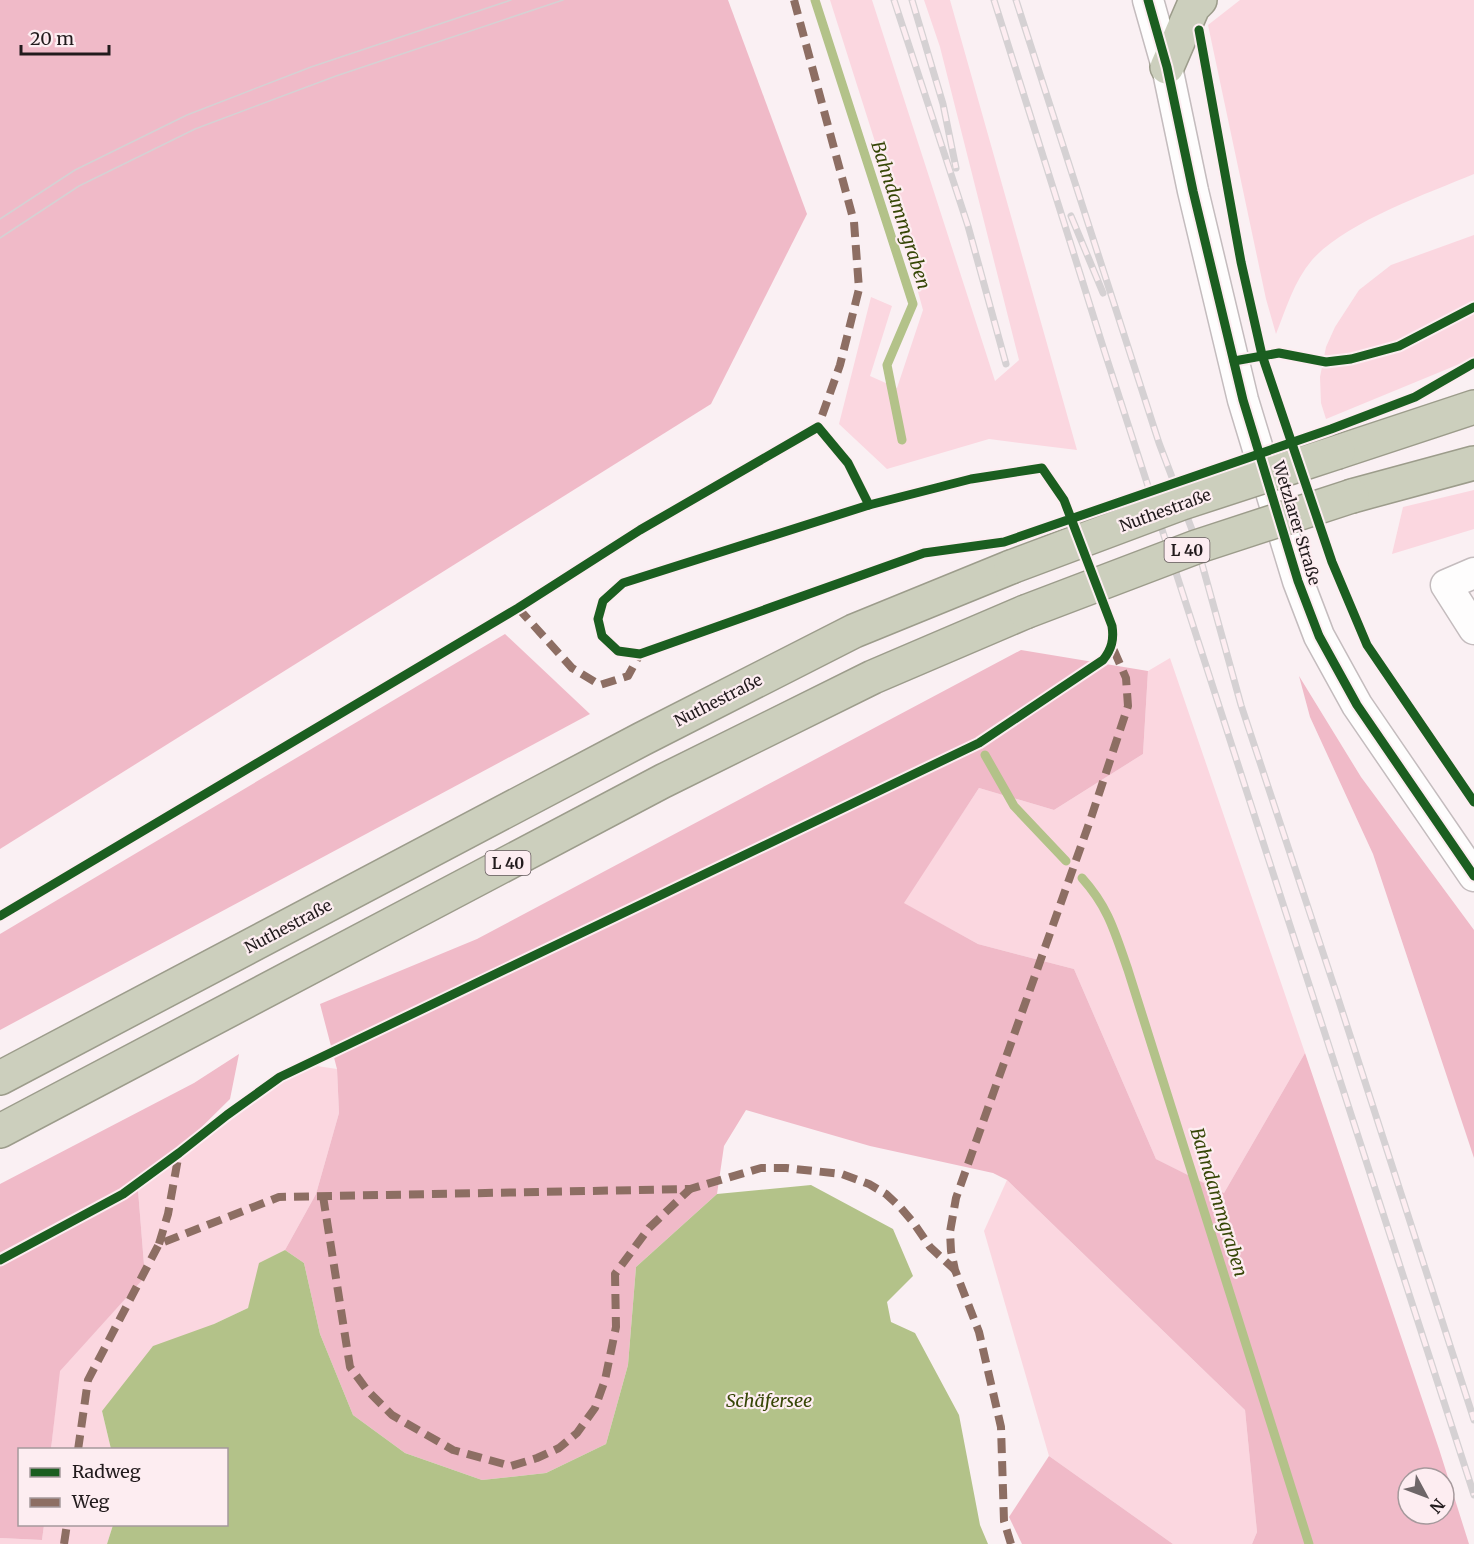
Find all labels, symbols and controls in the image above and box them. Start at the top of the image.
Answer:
scale bar [21,18,110,56]
text: 20 m [30,27,74,50]
water label: Bahndammgraben [866,138,936,292]
street label: Wetzlarer Straße [1268,458,1325,587]
street label: Nuthestraße [1117,484,1213,536]
road number: L 40 [1164,538,1210,562]
street label: Nuthestraße [671,669,765,731]
road number: L 40 [486,851,530,875]
street label: Nuthestraße [241,895,335,957]
water label: Bahndammgraben [1185,1125,1253,1279]
water label: Schäfersee [726,1389,812,1412]
legend [18,1448,228,1526]
text: Radweg [72,1460,141,1483]
north arrow [1396,1466,1456,1526]
text: Weg [71,1490,110,1513]
text: N [1425,1495,1449,1517]

